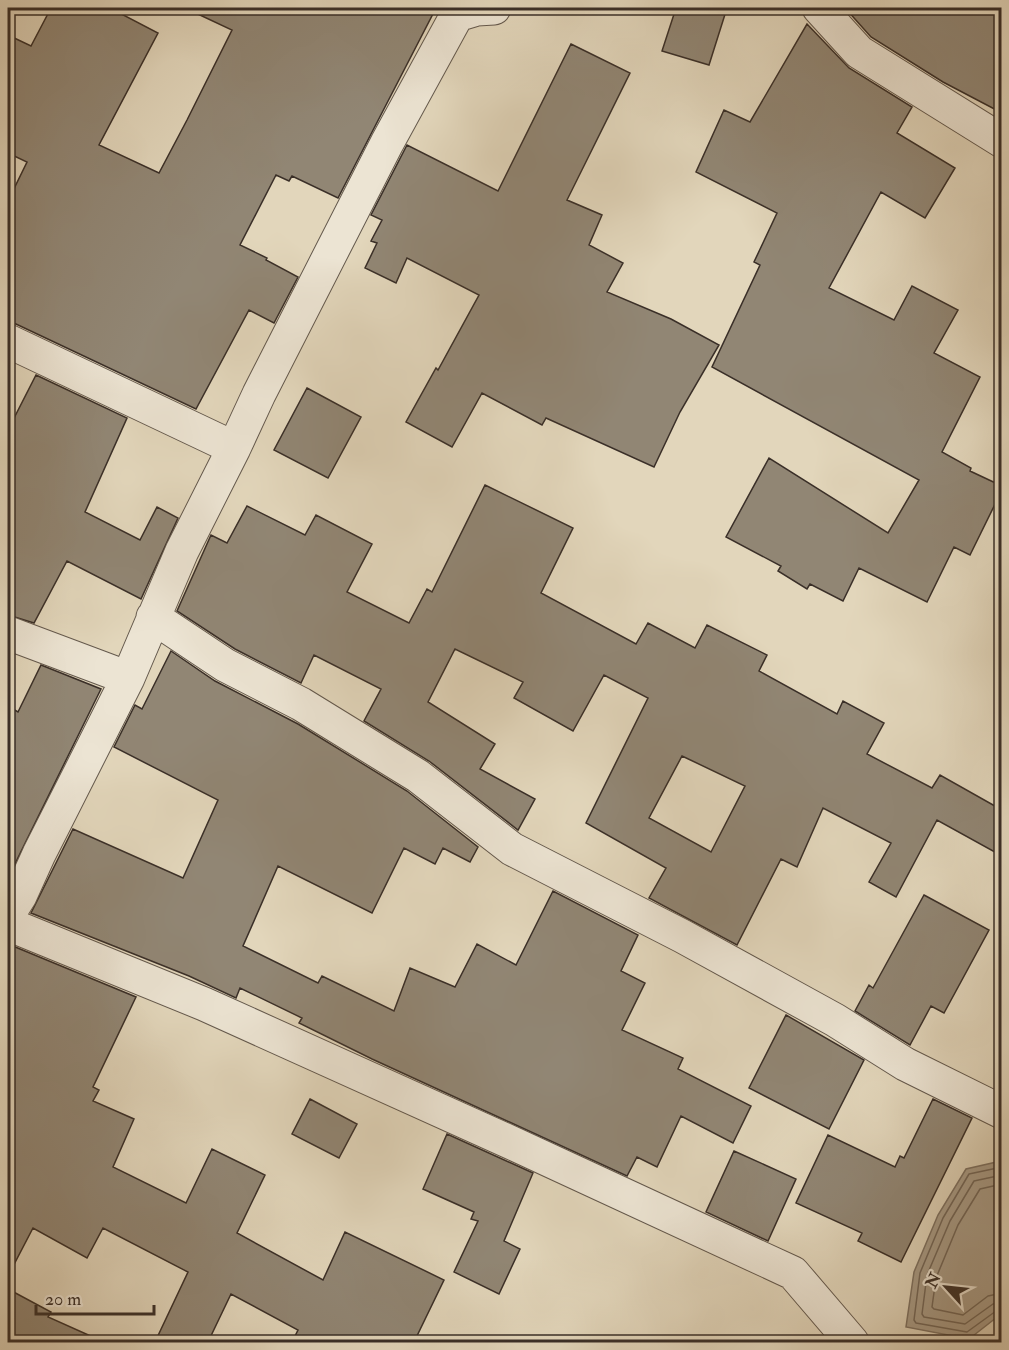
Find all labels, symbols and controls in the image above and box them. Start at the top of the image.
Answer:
north arrow [916,1257,976,1317]
text: N [921,1269,946,1292]
scale bar [36,1278,154,1316]
text: 20 m [45,1288,81,1311]

